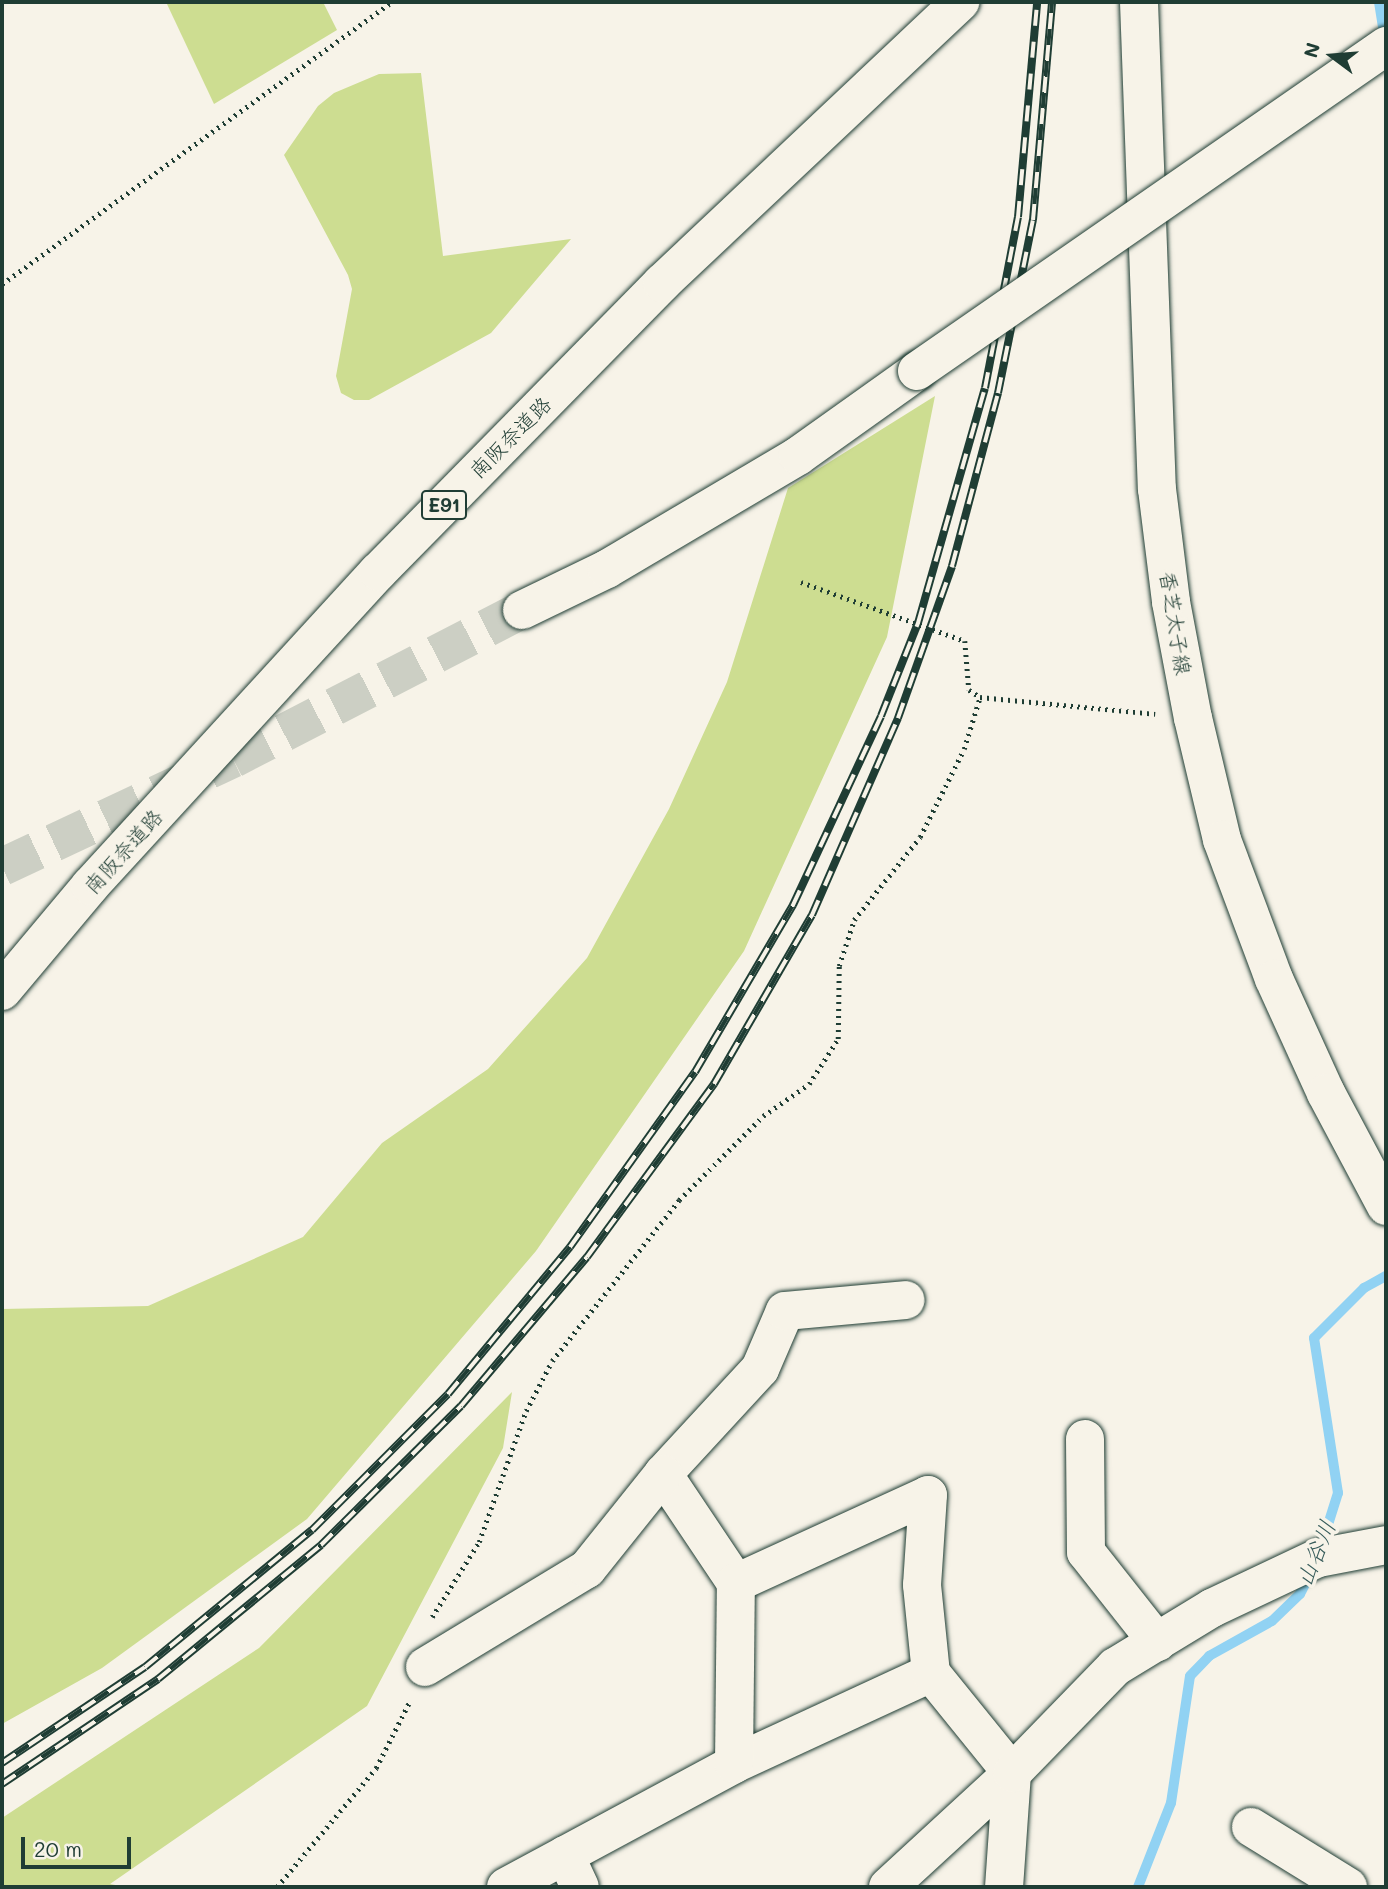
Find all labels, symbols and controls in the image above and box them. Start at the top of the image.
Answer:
north arrow [1297,21,1367,91]
text: N [1297,40,1325,60]
street label: 南阪奈道路 [464,391,556,483]
road number: E91 [420,490,468,520]
street label: 香芝太子線 [1155,569,1197,677]
street label: 南阪奈道路 [79,804,167,898]
water label: 山谷川 [1289,1516,1341,1590]
scale bar [24,1822,135,1866]
text: 20 m [34,1835,82,1862]

